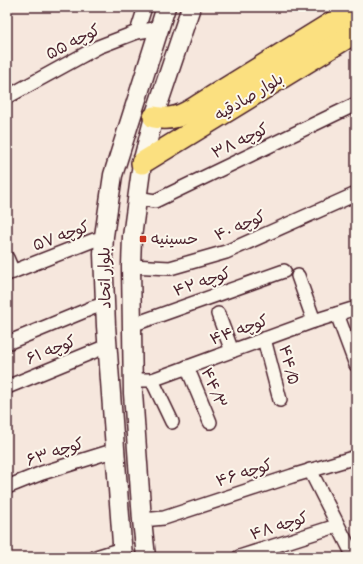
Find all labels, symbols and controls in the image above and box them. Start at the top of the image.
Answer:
street label: کوچه ۵۵ [42,20,104,64]
street label: بلوار صادقیه [211,69,287,125]
street label: کوچه ۳۸ [208,119,272,163]
street label: کوچه ۴۰ [211,206,269,246]
street label: کوچه ۵۷ [30,216,92,255]
place label: حسینیه [151,229,198,249]
marker: حسینیه [138,234,148,244]
street label: بلوار اتحاد [94,247,116,309]
street label: کوچه ۴۲ [171,263,233,301]
street label: کوچه ۴۴ [207,310,271,350]
street label: کوچه ۶۱ [23,331,79,369]
street label: ۴۴/۵ [274,343,304,387]
street label: ۴۴/۳ [197,365,231,411]
street label: کوچه ۶۳ [24,433,86,471]
street label: کوچه ۴۶ [213,454,275,492]
street label: کوچه ۴۸ [248,507,311,545]

